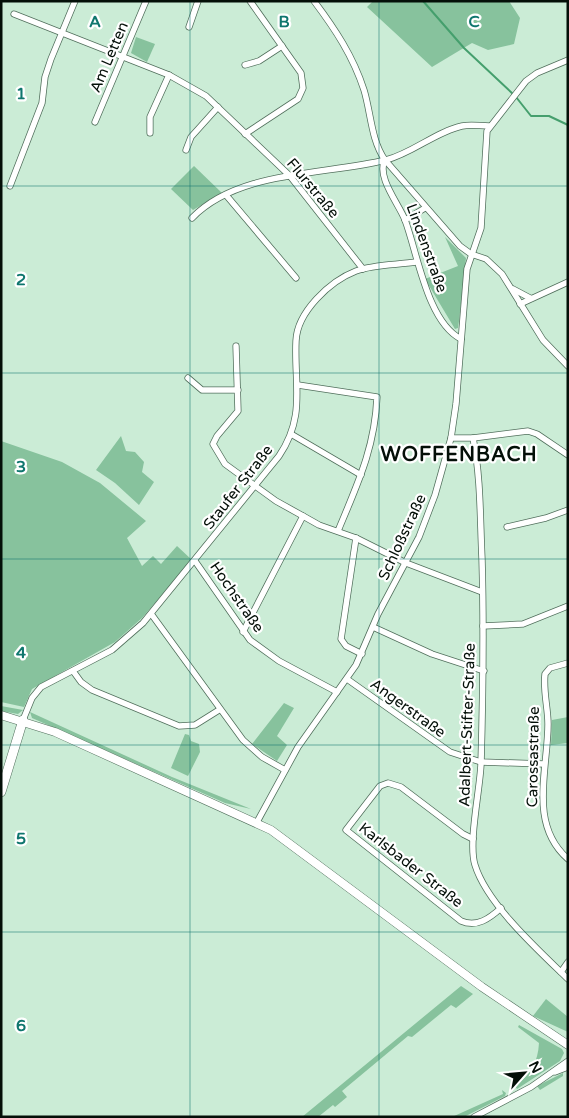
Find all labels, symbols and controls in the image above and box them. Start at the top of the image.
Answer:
text: B [278,12,290,32]
text: C [468,12,480,32]
street label: Am Letten [86,19,132,95]
text: 1 [16,84,26,104]
street label: Flurstraße [283,155,343,221]
street label: Lindenstraße [403,201,451,295]
text: 2 [16,270,26,290]
street label: Staufer Straße [200,441,276,533]
district label: WOFFENBACH [380,443,538,467]
text: 3 [16,457,26,477]
street label: Schloßstraße [374,491,430,583]
street label: Hochstraße [206,558,268,636]
text: 4 [16,643,26,663]
street label: Adalbert-Stifter-Straße [455,643,479,807]
street label: Angerstraße [367,675,449,741]
street label: Carossastraße [523,706,543,808]
street label: Karlsbader Straße [355,819,467,911]
text: 5 [16,829,26,849]
text: 6 [16,1016,26,1036]
north arrow [499,1048,549,1098]
text: N [525,1058,545,1076]

